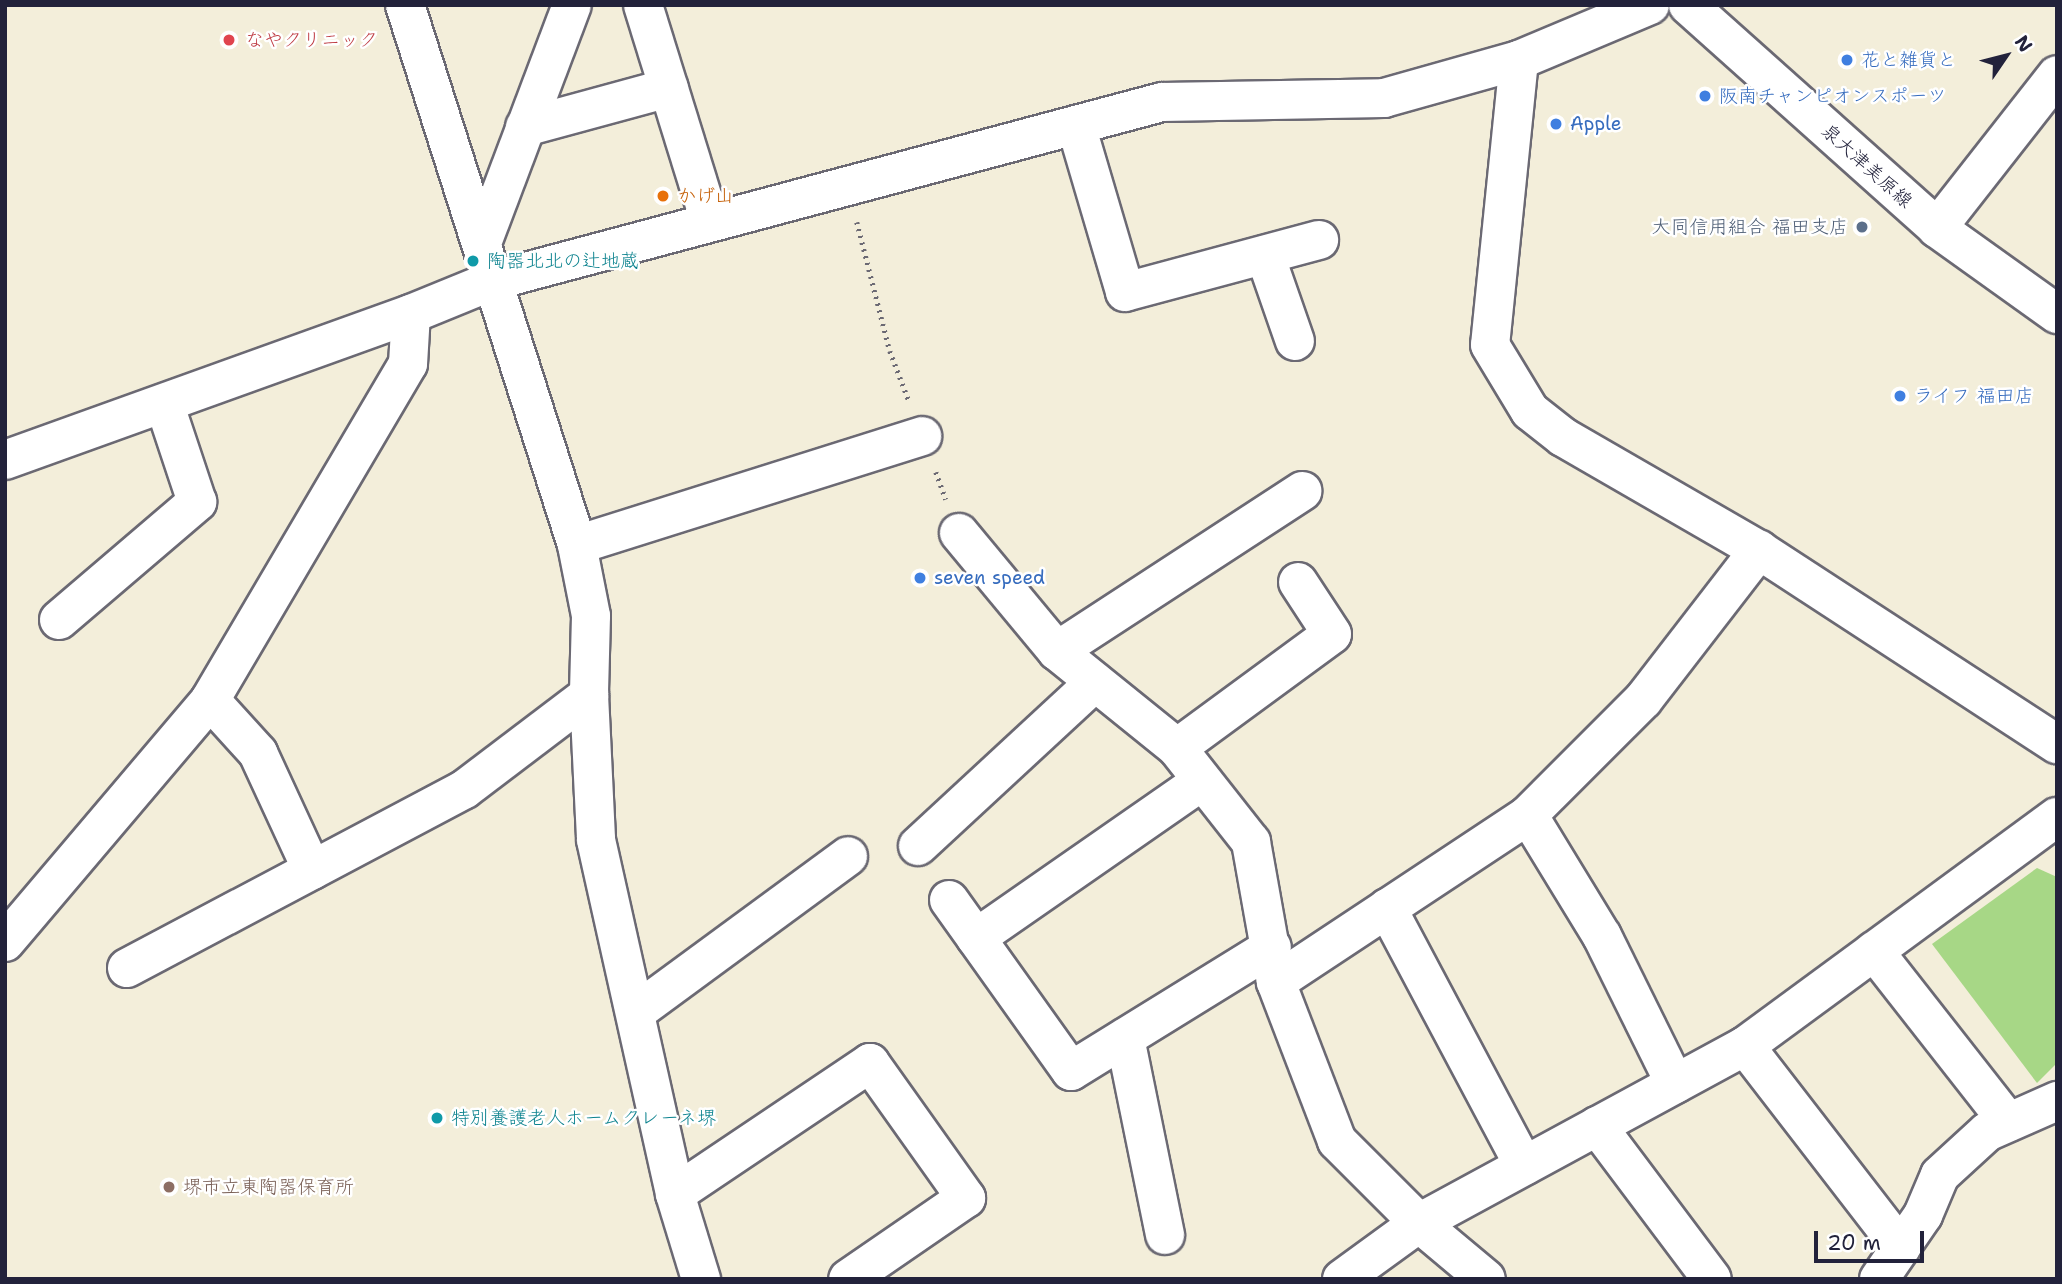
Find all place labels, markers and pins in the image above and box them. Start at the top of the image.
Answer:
place label: なやクリニック [245,29,378,51]
marker: なやクリニック [219,30,239,50]
place label: 花と雑貨と [1861,49,1956,71]
marker: 花と雑貨と [1839,52,1855,68]
place label: 阪南チャンピオンスポーツ [1719,85,1947,107]
marker: 阪南チャンピオンスポーツ [1697,88,1713,104]
place label: Apple [1570,113,1621,135]
marker: Apple [1548,116,1564,132]
place label: かげ山 [677,185,734,207]
marker: かげ山 [655,188,671,204]
place label: 大同信用組合 福田支店 [1652,216,1848,238]
marker: 大同信用組合 福田支店 [1854,219,1870,235]
place label: 陶器北北の辻地蔵 [487,250,639,272]
marker: 陶器北北の辻地蔵 [465,253,481,269]
place label: ライフ 福田店 [1914,385,2034,407]
marker: ライフ 福田店 [1892,388,1908,404]
place label: seven speed [934,567,1045,589]
marker: seven speed [912,570,928,586]
place label: 特別養護老人ホームクレーネ堺 [451,1107,718,1129]
marker: 特別養護老人ホームクレーネ堺 [429,1110,445,1126]
place label: 堺市立東陶器保育所 [183,1176,354,1198]
marker: 堺市立東陶器保育所 [161,1179,177,1195]

